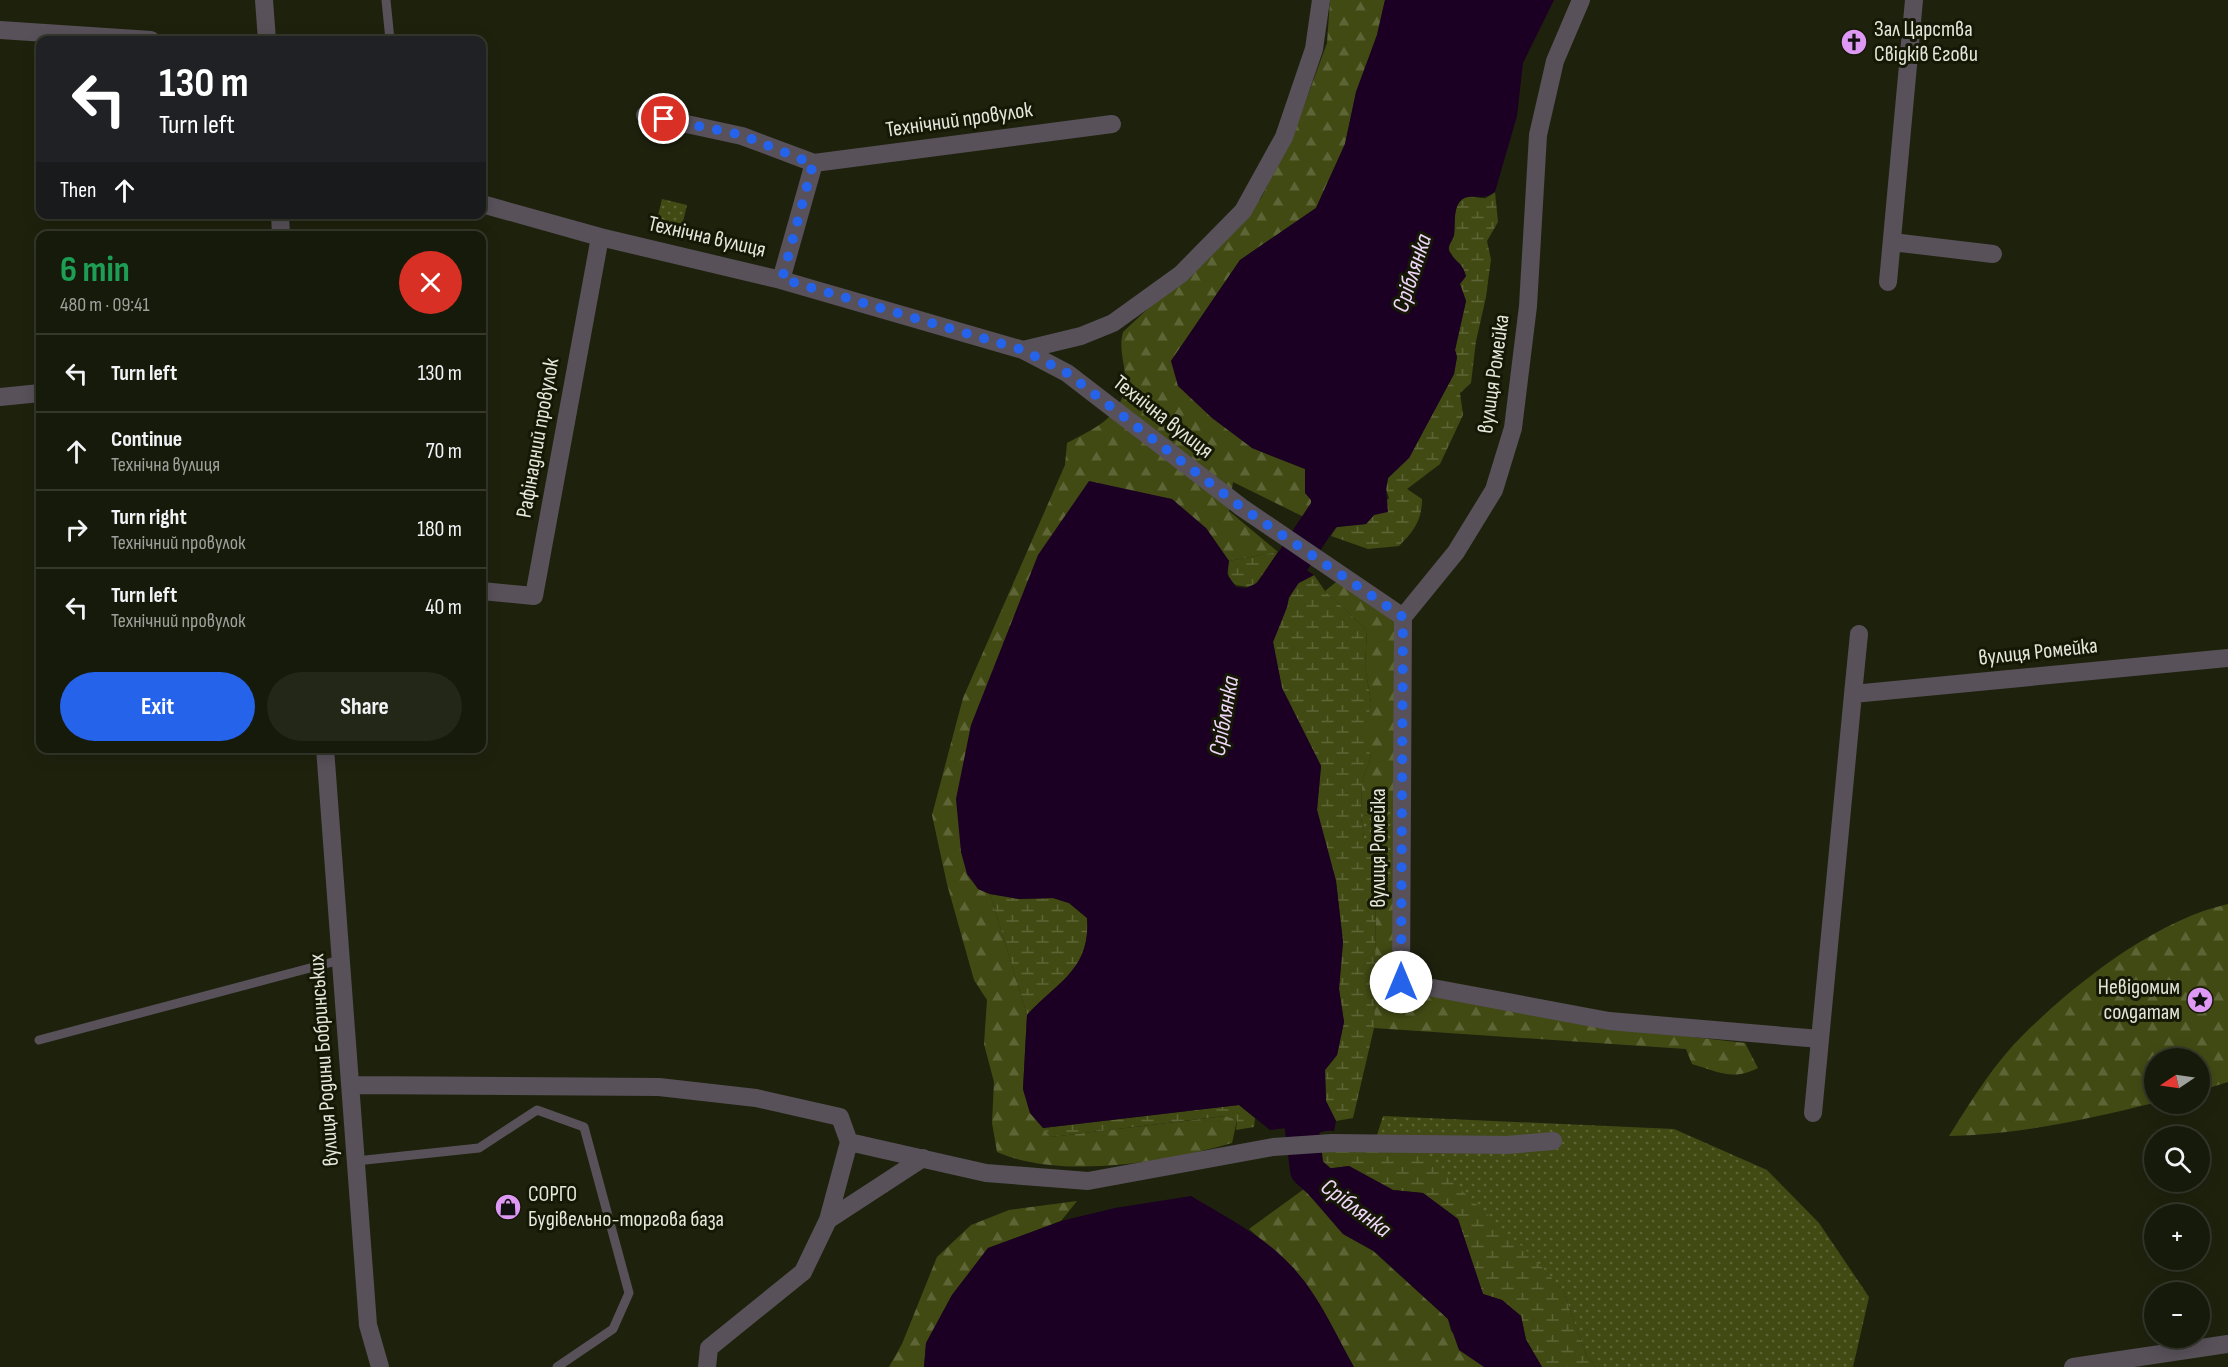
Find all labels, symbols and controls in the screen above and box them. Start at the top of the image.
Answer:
place label: Зал Царства Свідків Єгови [1874,16,1978,68]
church icon: Зал Царства Свідків Єгови [1839,27,1869,57]
text: 130 m [159,58,249,109]
icon: left [60,60,138,138]
pin [638,93,689,144]
street label: Технічний провулок [884,96,1035,144]
icon: arrive [647,102,680,135]
text: Turn left [159,109,235,141]
icon: ahead [108,174,141,207]
text: Then [60,177,96,204]
street label: Технічна вулиця [646,210,768,264]
water label: Сріблянка [1386,230,1438,316]
text: 6 min [60,249,130,292]
button: close [399,251,462,314]
text: 480 m · 09:41 [60,293,149,317]
street label: вулиця Ромейка [1472,313,1516,435]
street label: Рафінадний провулок [511,355,565,520]
icon: left [60,357,93,390]
text: Turn left [111,360,177,387]
text: 130 m [418,360,462,387]
street label: Технічна вулиця [1107,369,1219,465]
text: Continue [111,426,182,453]
icon: ahead [60,435,93,468]
text: 70 m [426,438,462,465]
text: Технічна вулиця [111,453,220,477]
text: Turn right [111,504,187,531]
icon: right [60,513,93,546]
text: 180 m [417,516,462,543]
text: Технічний провулок [111,531,246,555]
text: Turn left [111,582,177,609]
icon: left [60,591,93,624]
text: 40 m [425,594,462,621]
text: Технічний провулок [111,609,246,633]
street label: вулиця Ромейка [1977,632,2099,672]
button: Exit [60,672,255,741]
button: Share [267,672,462,741]
water label: Сріблянка [1203,673,1245,758]
street label: вулиця Ромейка [1365,788,1392,908]
position arrow [1369,950,1433,1014]
street label: вулиця Родини Бобринських [303,952,345,1167]
place label: Невідомим солдатам [2098,974,2180,1026]
place icon: Невідомим солдатам [2185,985,2215,1015]
north arrow [2144,1048,2210,1114]
map controls [2144,1048,2210,1348]
button: search [2144,1126,2210,1192]
water label: Сріблянка [1315,1172,1397,1244]
place label: СОРГО Будівельно-торгова база [528,1181,724,1233]
shop icon: СОРГО Будівельно-торгова база [493,1192,523,1222]
button: + [2144,1204,2210,1270]
button: − [2144,1282,2210,1348]

